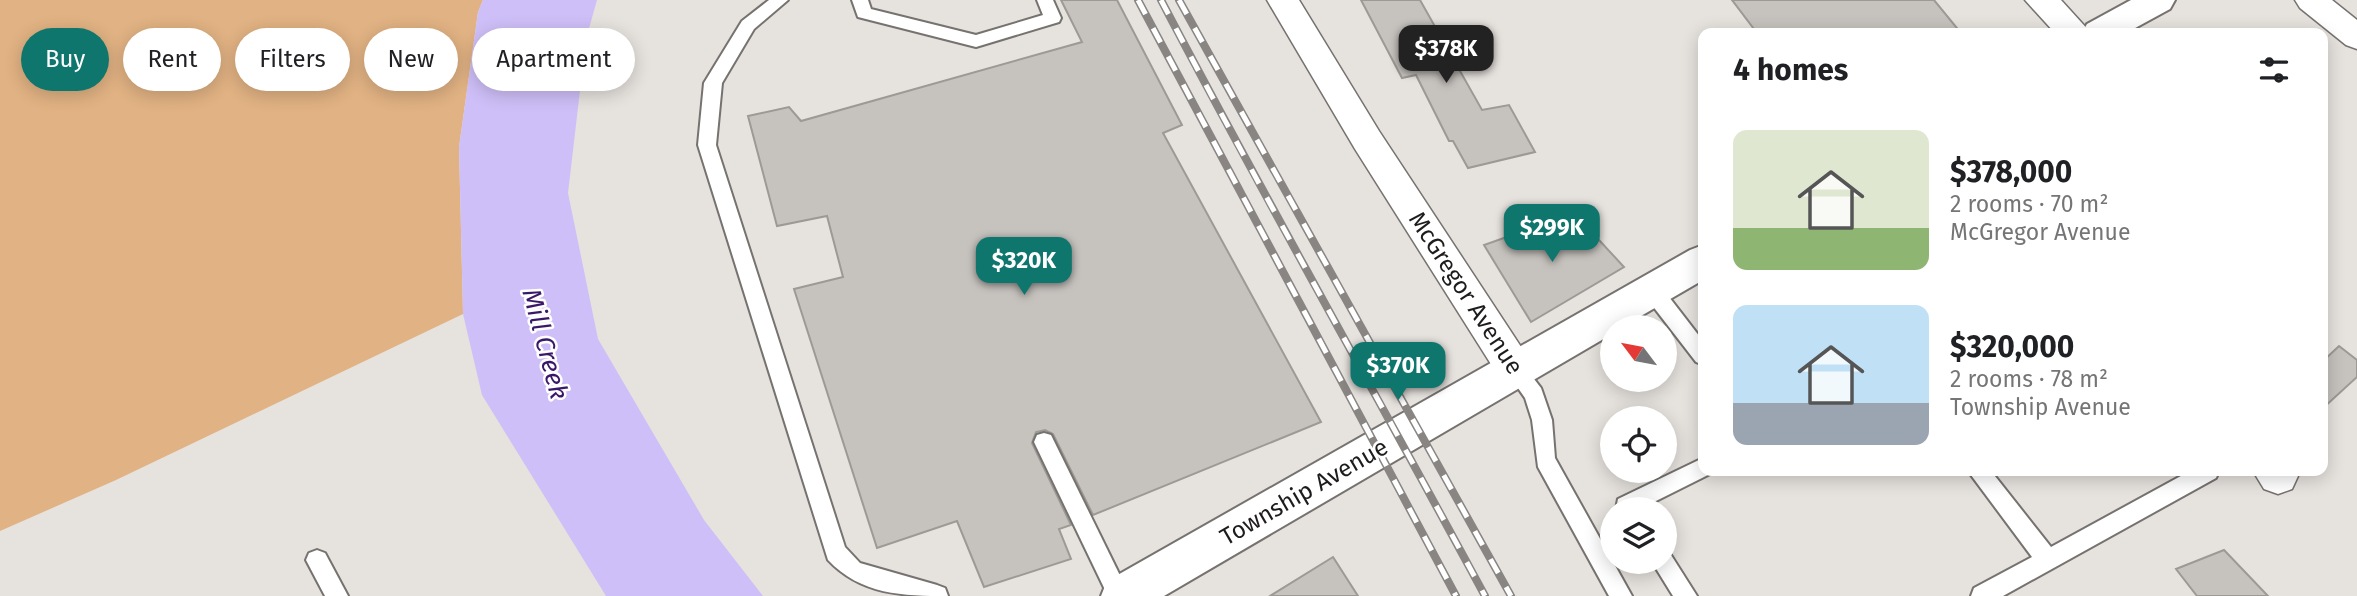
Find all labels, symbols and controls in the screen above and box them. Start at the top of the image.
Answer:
pin: $378K [1397,25,1495,85]
chip: Buy [21,28,109,91]
chip: Rent [123,28,221,91]
chip: Filters [235,28,350,91]
chip: New [364,28,458,91]
chip: Apartment [472,28,635,91]
text: $378K [1415,34,1477,62]
icon: filters [2255,51,2293,89]
text: 4 homes [1733,52,1848,88]
text: $378,000 [1950,154,2072,190]
icon: home [1789,158,1873,242]
text: 2 rooms · 70 m² [1950,190,2108,218]
pin: $299K [1503,204,1601,264]
street label: McGregor Avenue [1403,206,1529,380]
text: $299K [1520,213,1584,241]
text: McGregor Avenue [1950,218,2130,246]
pin: $320K [975,238,1073,297]
text: $320K [992,246,1056,274]
water label: Mill Creek [515,285,575,403]
north arrow [1600,315,1676,392]
map controls [1600,315,1677,574]
text: $320,000 [1950,329,2074,365]
icon: home [1789,333,1873,417]
pin: $370K [1349,342,1447,402]
text: $370K [1367,351,1430,379]
text: 2 rooms · 78 m² [1950,365,2108,393]
text: Township Avenue [1950,393,2131,421]
button: locate [1600,406,1677,483]
street label: Township Avenue [1215,433,1393,551]
button: layers [1600,497,1677,574]

